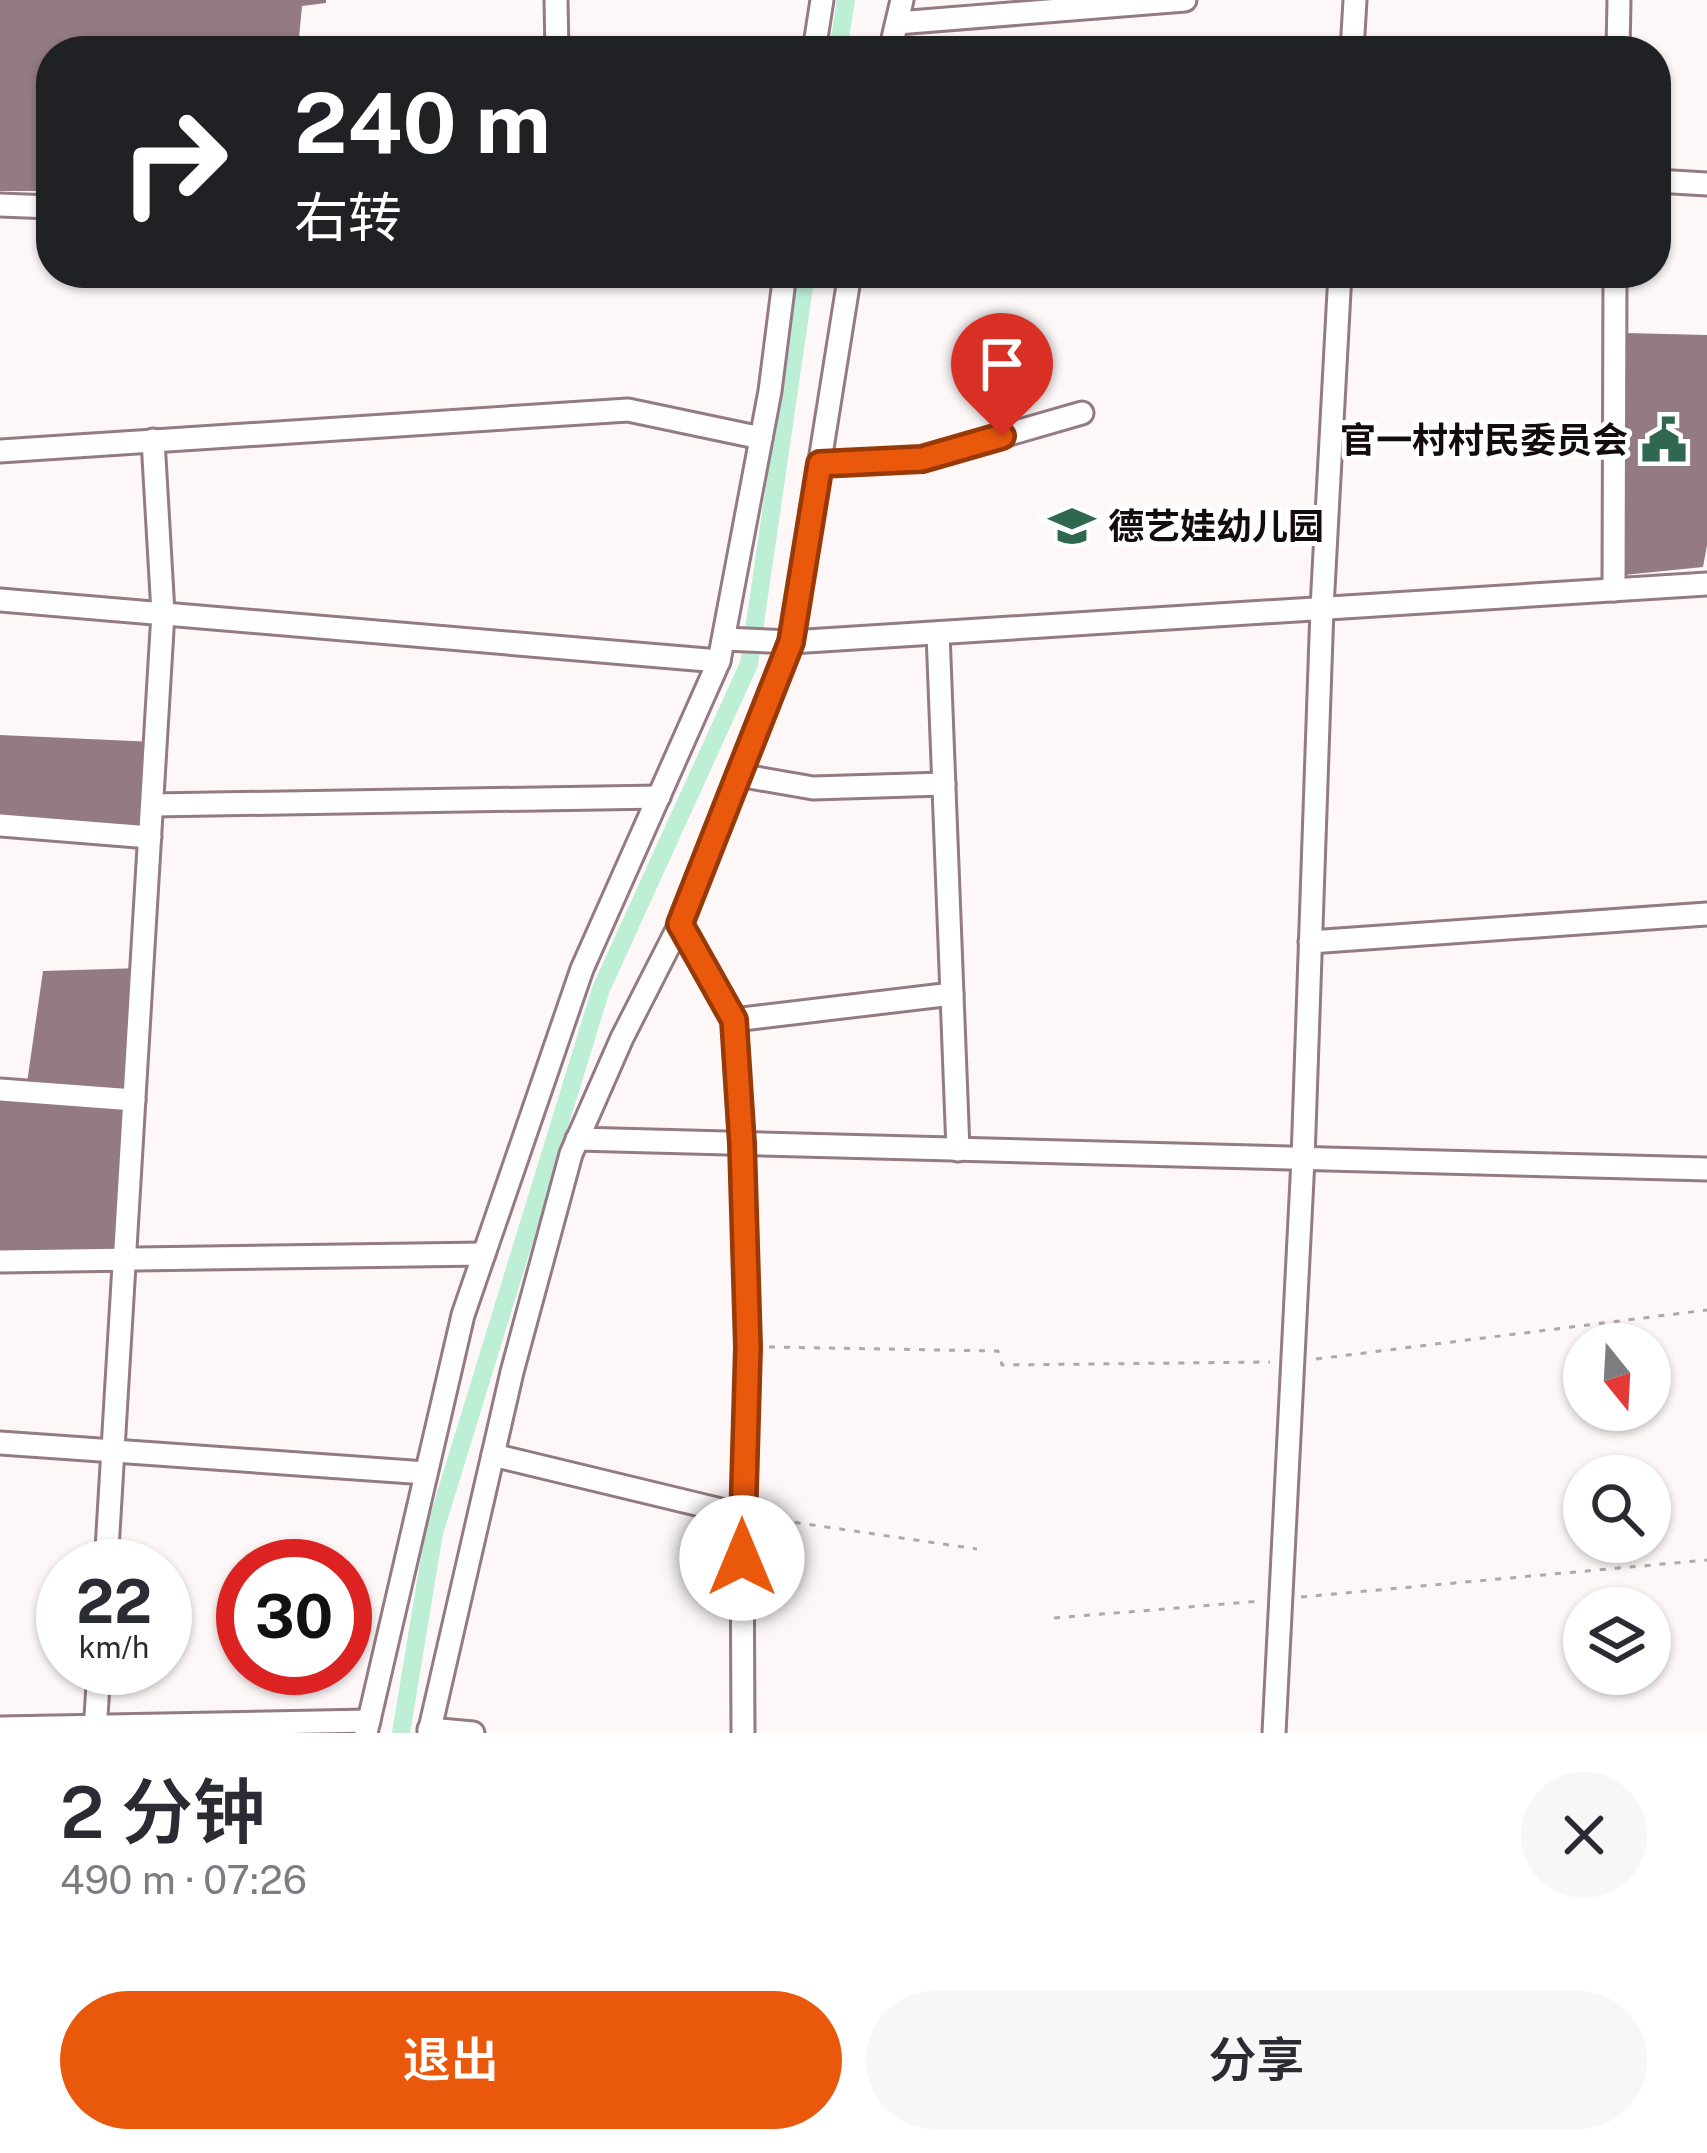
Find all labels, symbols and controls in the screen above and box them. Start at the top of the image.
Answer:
text: 240 m [294,73,551,172]
icon: right [96,84,252,240]
text: 右转 [294,186,402,249]
pin [951,313,1053,436]
icon: arrive [969,331,1035,397]
public building icon: 官一村村民委员会 [1639,415,1689,465]
place label: 官一村村民委员会 [1340,419,1628,461]
school or university icon: 德艺娃幼儿园 [1047,501,1097,551]
place label: 德艺娃幼儿园 [1108,505,1324,547]
north arrow [1563,1323,1671,1431]
map controls [1563,1323,1671,1695]
button: search [1563,1455,1671,1563]
position arrow [679,1495,805,1621]
speed limit sign: 30 [216,1539,372,1695]
text: 22 [76,1566,152,1637]
button: layers [1563,1587,1671,1695]
text: km/h [79,1629,149,1665]
text: 2 分钟 [60,1770,265,1854]
button: close [1521,1772,1647,1898]
text: 490 m · 07:26 [60,1857,307,1903]
button: 退出 [60,1991,842,2129]
button: 分享 [866,1991,1647,2129]

